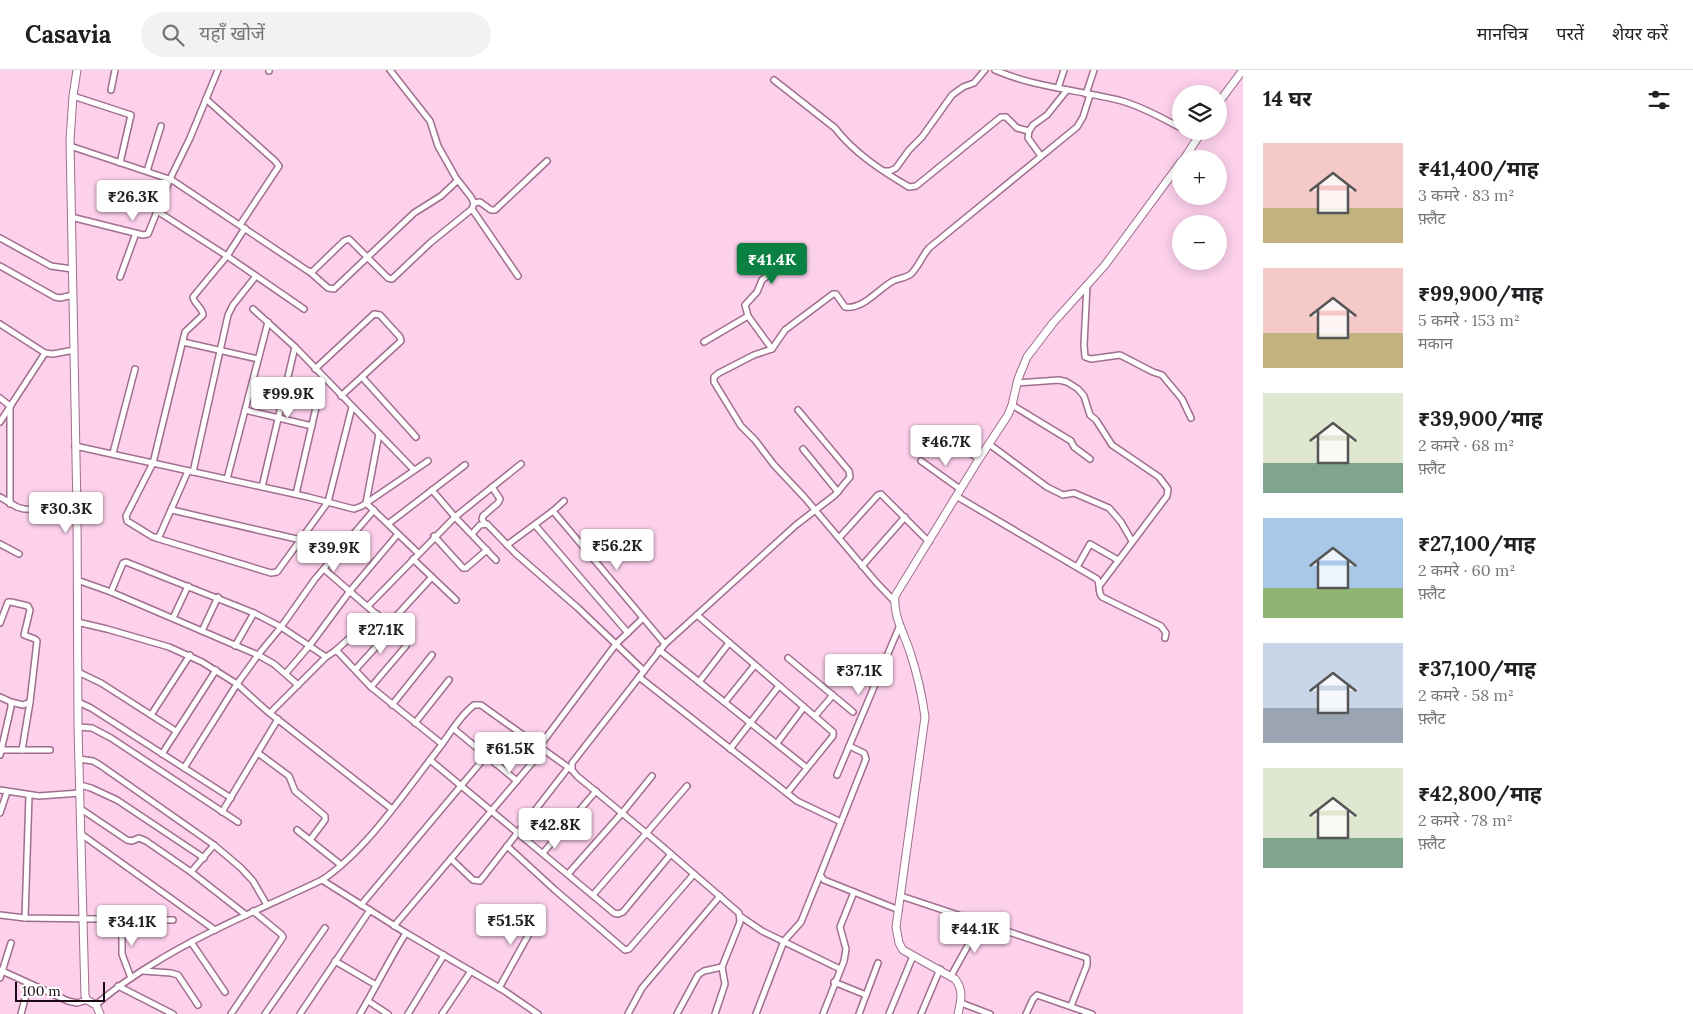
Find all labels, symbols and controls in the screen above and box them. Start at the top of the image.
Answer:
search box [141,12,491,57]
text: Casavia [25,19,111,50]
icon: search [159,21,187,49]
text: यहाँ खोजें [199,21,265,45]
text: मानचित्र [1477,22,1528,45]
text: परतें [1556,22,1584,45]
text: शेयर करें [1612,22,1668,45]
map controls [1172,85,1227,270]
button: layers [1172,85,1227,140]
text: 14 घर [1263,85,1311,112]
icon: filters [1645,86,1673,114]
button: + [1172,150,1227,205]
text: ₹41,400/माह [1418,155,1539,182]
icon: home [1303,163,1363,223]
pin: ₹26.3K [92,180,174,222]
text: 3 कमरे · 83 m² [1418,185,1515,205]
text: ₹26.3K [108,186,158,206]
text: फ़्लैट [1418,208,1446,228]
button: − [1172,215,1227,270]
pin: ₹41.4K [731,242,813,285]
text: ₹41.4K [748,249,796,269]
text: ₹99,900/माह [1418,280,1543,307]
icon: home [1303,288,1363,348]
text: 5 कमरे · 153 m² [1418,310,1520,330]
text: मकान [1418,333,1453,353]
pin: ₹99.9K [247,376,329,419]
text: ₹99.9K [262,383,314,403]
text: ₹39,900/माह [1418,405,1543,432]
icon: home [1303,413,1363,473]
pin: ₹46.7K [905,424,987,467]
text: ₹46.7K [921,431,971,451]
text: 2 कमरे · 68 m² [1418,435,1515,455]
text: फ़्लैट [1418,458,1446,478]
pin: ₹30.3K [25,492,107,534]
text: ₹30.3K [40,498,92,518]
pin: ₹56.2K [576,528,658,571]
pin: ₹39.9K [293,530,375,573]
text: ₹27,100/माह [1418,530,1535,557]
text: ₹56.2K [592,535,642,555]
text: ₹39.9K [308,537,360,557]
icon: home [1303,538,1363,598]
text: 2 कमरे · 60 m² [1418,560,1515,580]
text: फ़्लैट [1418,583,1446,603]
pin: ₹27.1K [340,612,422,655]
text: ₹27.1K [358,619,404,639]
pin: ₹37.1K [818,654,900,696]
text: ₹37,100/माह [1418,655,1536,682]
text: ₹37.1K [836,660,882,680]
icon: home [1303,663,1363,723]
text: 2 कमरे · 58 m² [1418,685,1514,705]
text: फ़्लैट [1418,708,1446,728]
pin: ₹61.5K [469,732,551,774]
text: ₹61.5K [486,738,534,758]
text: ₹42,800/माह [1418,780,1542,807]
icon: home [1303,788,1363,848]
pin: ₹42.8K [514,808,596,850]
text: 2 कमरे · 78 m² [1418,810,1513,830]
text: ₹42.8K [530,814,580,834]
text: फ़्लैट [1418,833,1446,853]
pin: ₹34.1K [91,904,173,947]
pin: ₹51.5K [470,904,552,946]
text: ₹51.5K [487,910,535,930]
text: ₹34.1K [108,911,156,931]
pin: ₹44.1K [934,912,1016,954]
text: ₹44.1K [951,918,999,938]
scale bar [15,979,105,1002]
text: 100 m [22,982,61,1000]

